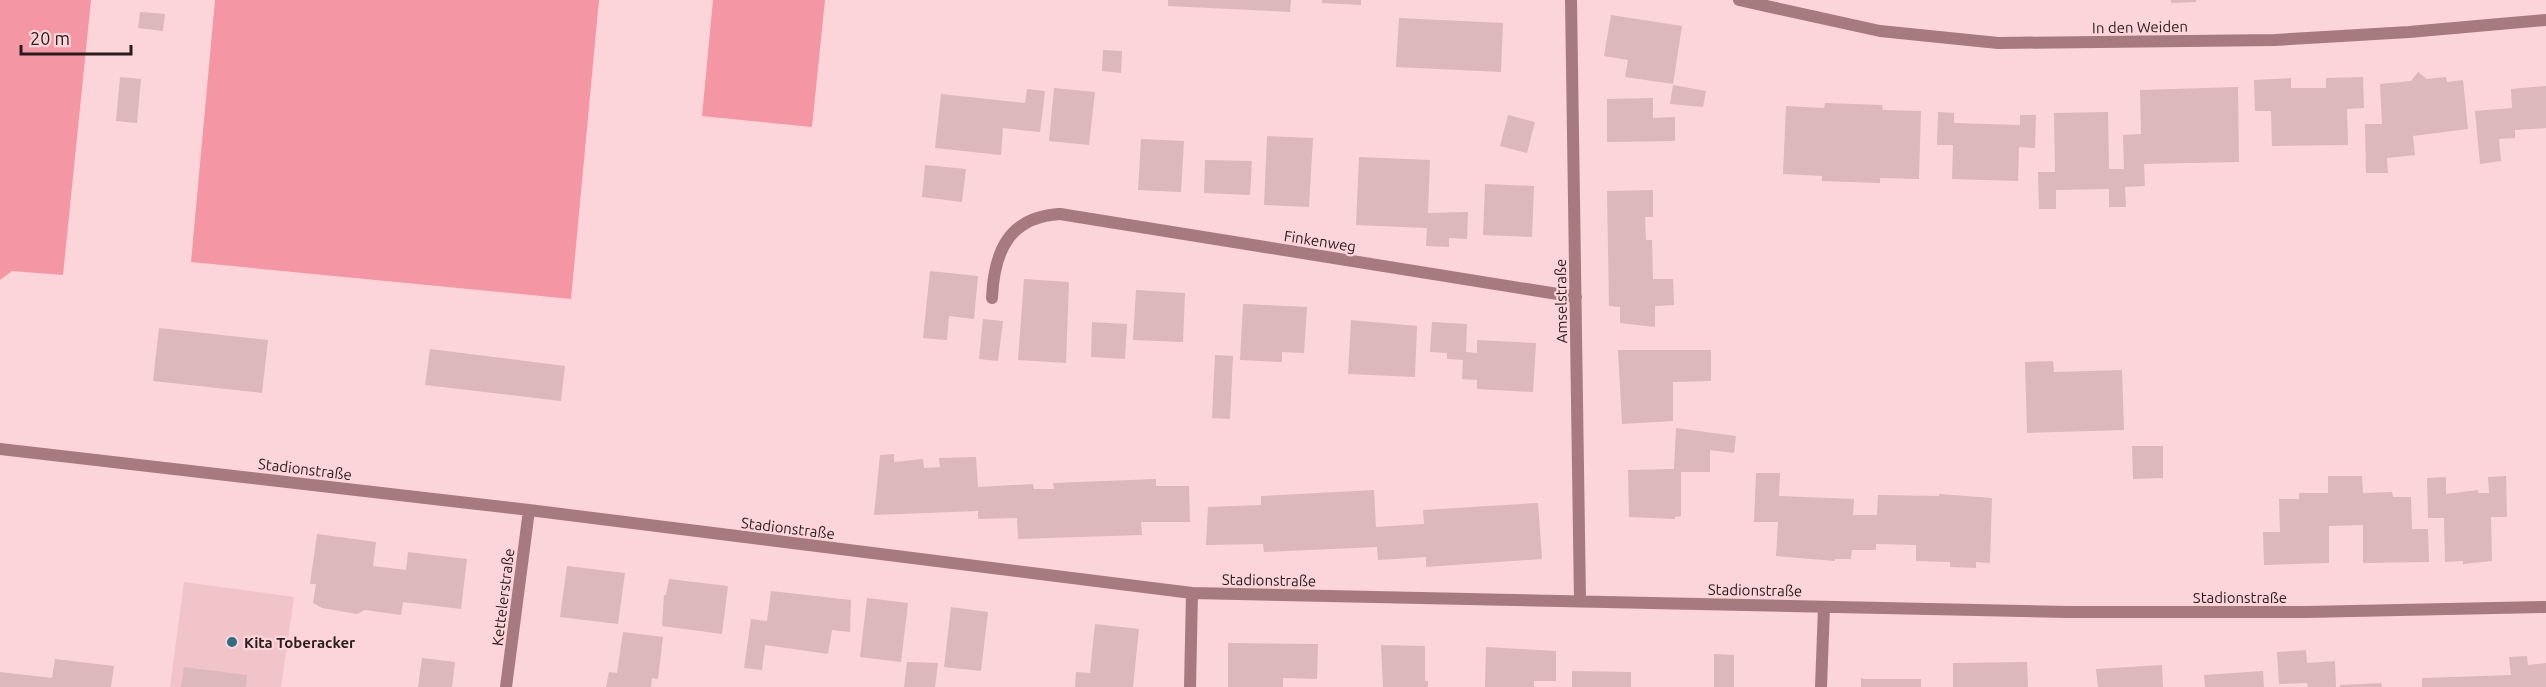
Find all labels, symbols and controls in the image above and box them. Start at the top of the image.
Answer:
scale bar [21,18,130,56]
street label: In den Weiden [2092,18,2188,36]
text: 20 m [30,28,70,48]
street label: Finkenweg [1283,227,1357,255]
street label: Amselstraße [1552,259,1570,343]
street label: Stadionstraße [257,455,353,483]
street label: Stadionstraße [740,514,836,542]
street label: Kettelerstraße [489,547,517,647]
street label: Stadionstraße [1222,571,1316,589]
street label: Stadionstraße [1708,581,1802,599]
street label: Stadionstraße [2193,589,2287,606]
place label: Kita Toberacker [244,634,356,651]
marker: Kita Toberacker [225,635,239,649]

